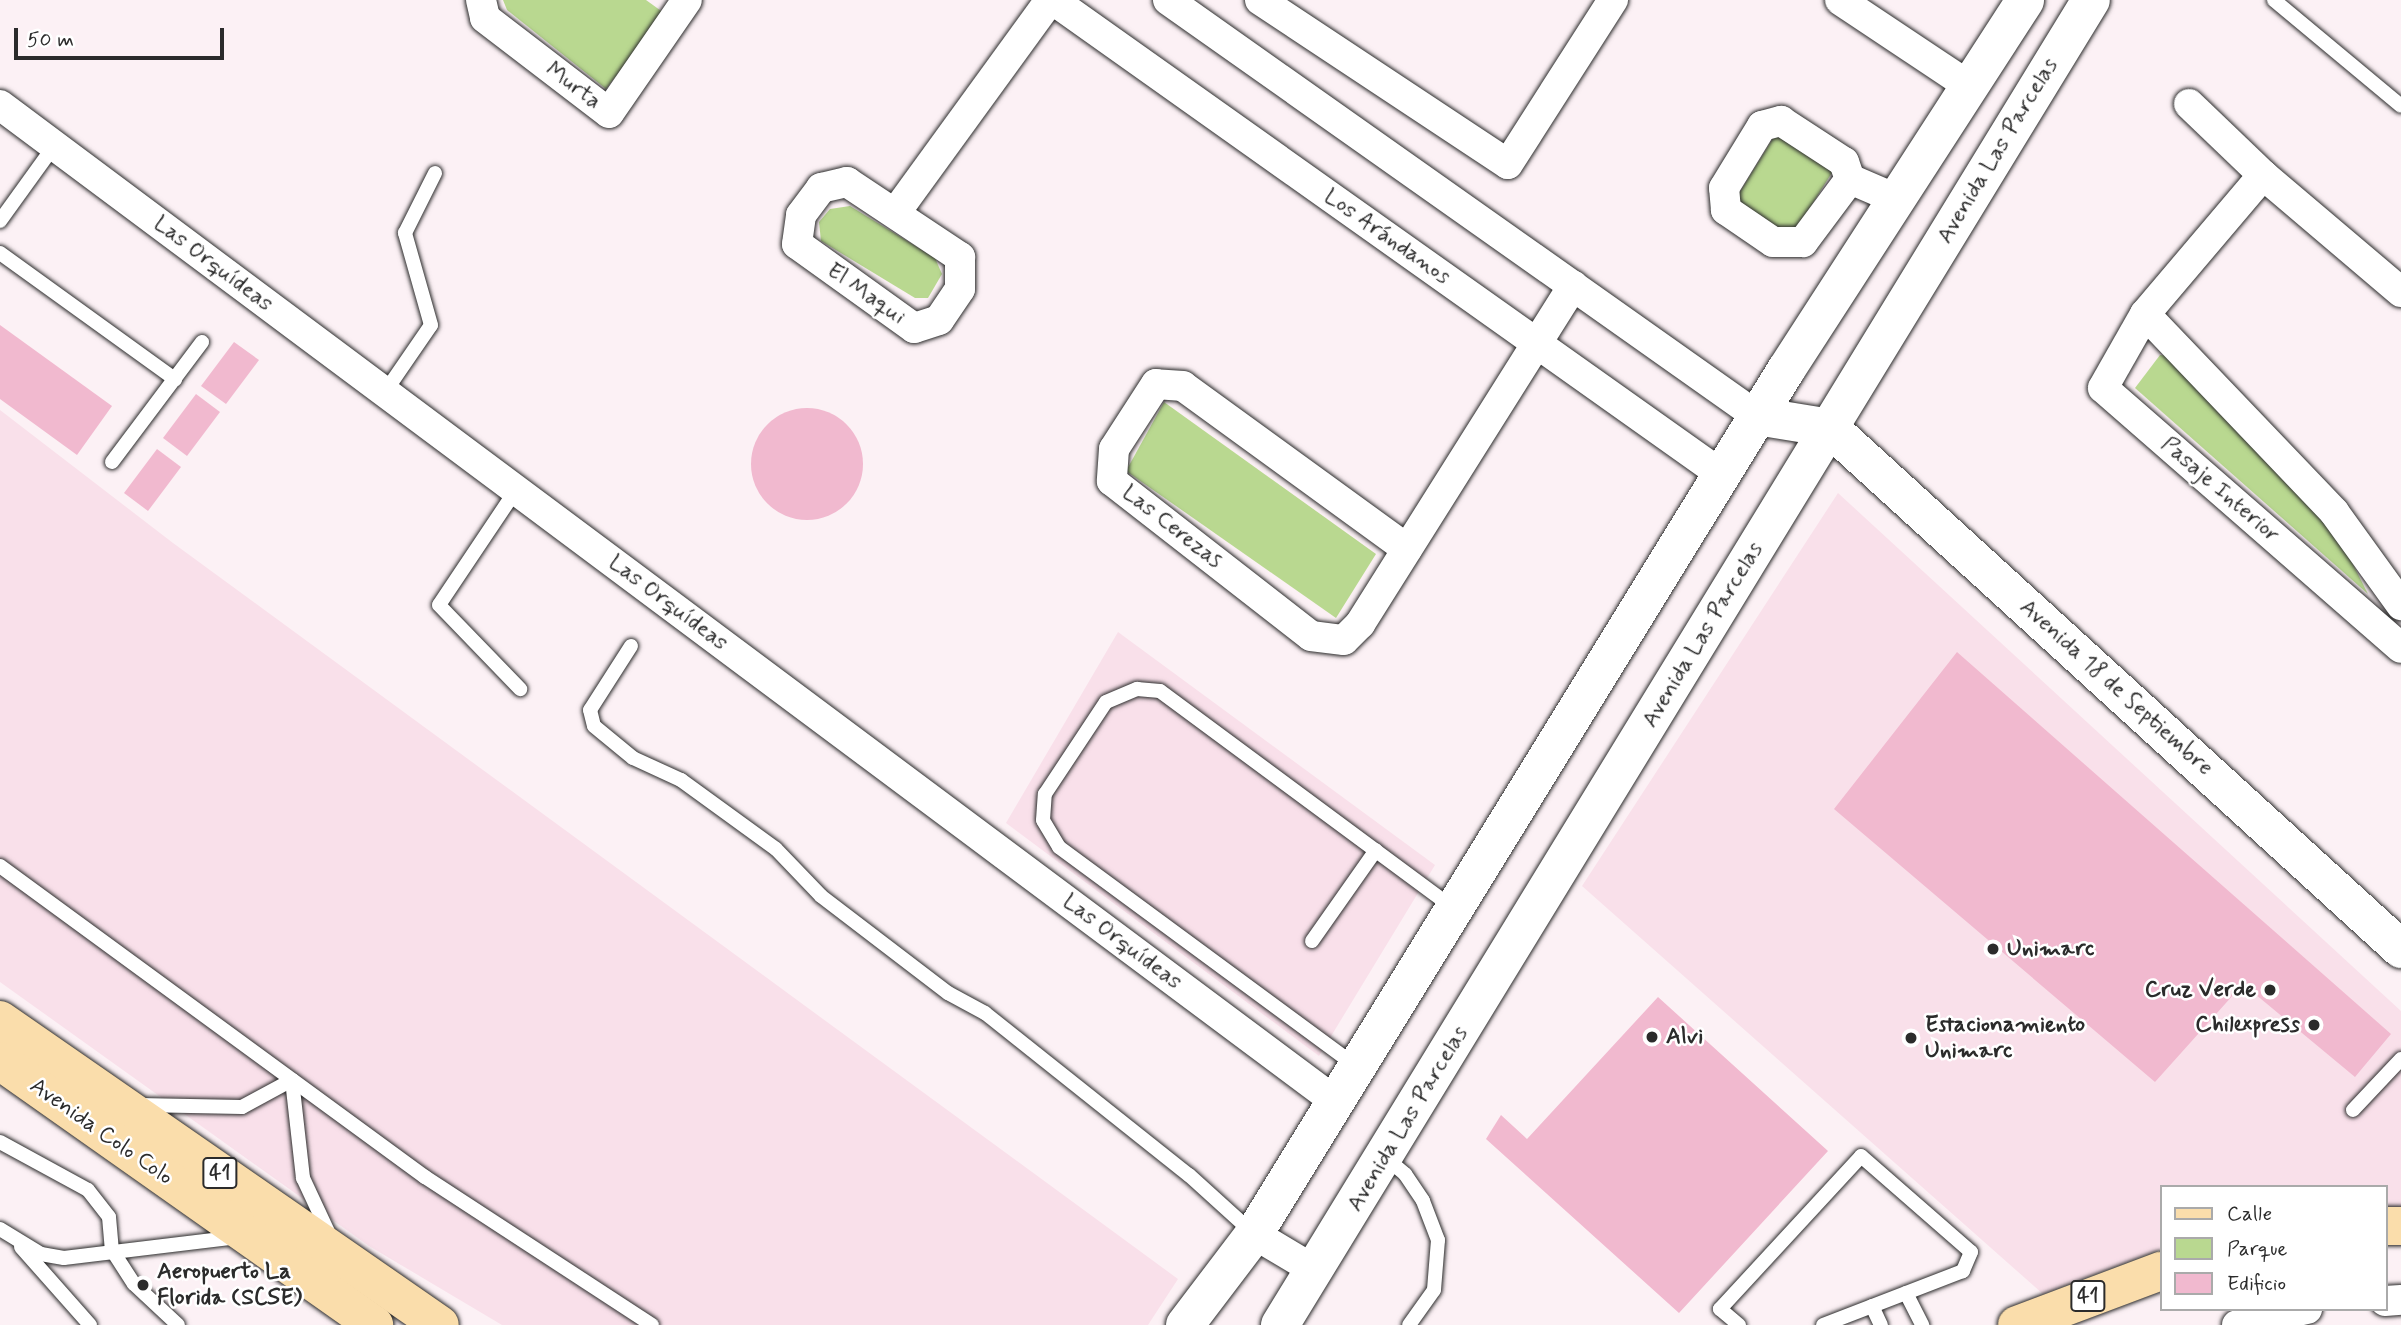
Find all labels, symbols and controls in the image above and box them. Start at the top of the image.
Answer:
scale bar [18,14,228,58]
text: 50 m [27,26,74,54]
street label: Avenida Las Parcelas [1932,54,2064,248]
street label: Murta [540,56,606,116]
street label: Los Arándanos [1318,183,1456,291]
street label: Las Orquídeas [150,211,276,317]
street label: El Maqui [824,259,908,329]
street label: Pasaje Interior [2155,431,2285,549]
street label: Las Cerezas [1114,477,1230,577]
street label: Avenida Las Parcelas [1637,538,1769,732]
street label: Las Orquídeas [605,550,731,656]
street label: Avenida 18 de Septiembre [2012,593,2220,783]
street label: Las Orquídeas [1059,889,1185,995]
place label: Unimarc [2007,935,2094,963]
marker: Unimarc [1985,941,2001,957]
place label: Cruz Verde [2146,976,2256,1004]
marker: Cruz Verde [2262,982,2278,998]
place label: Estacionamiento Unimarc [1925,1011,2085,1065]
place label: Chilexpress [2195,1011,2300,1039]
marker: Chilexpress [2306,1017,2322,1033]
street label: Avenida Las Parcelas [1342,1022,1474,1216]
place label: Alvi [1666,1023,1703,1051]
marker: Alvi [1644,1029,1660,1045]
marker: Estacionamiento Unimarc [1903,1030,1919,1046]
street label: Avenida Colo Colo [23,1071,179,1193]
road number: 41 [201,1156,239,1190]
legend [2160,1185,2387,1311]
text: Calle [2227,1200,2272,1228]
text: Parque [2227,1235,2287,1263]
place label: Aeropuerto La Florida (SCSE) [157,1258,302,1312]
text: Edificio [2227,1270,2286,1298]
marker: Aeropuerto La Florida (SCSE) [135,1277,151,1293]
road number: 41 [2069,1278,2107,1314]

